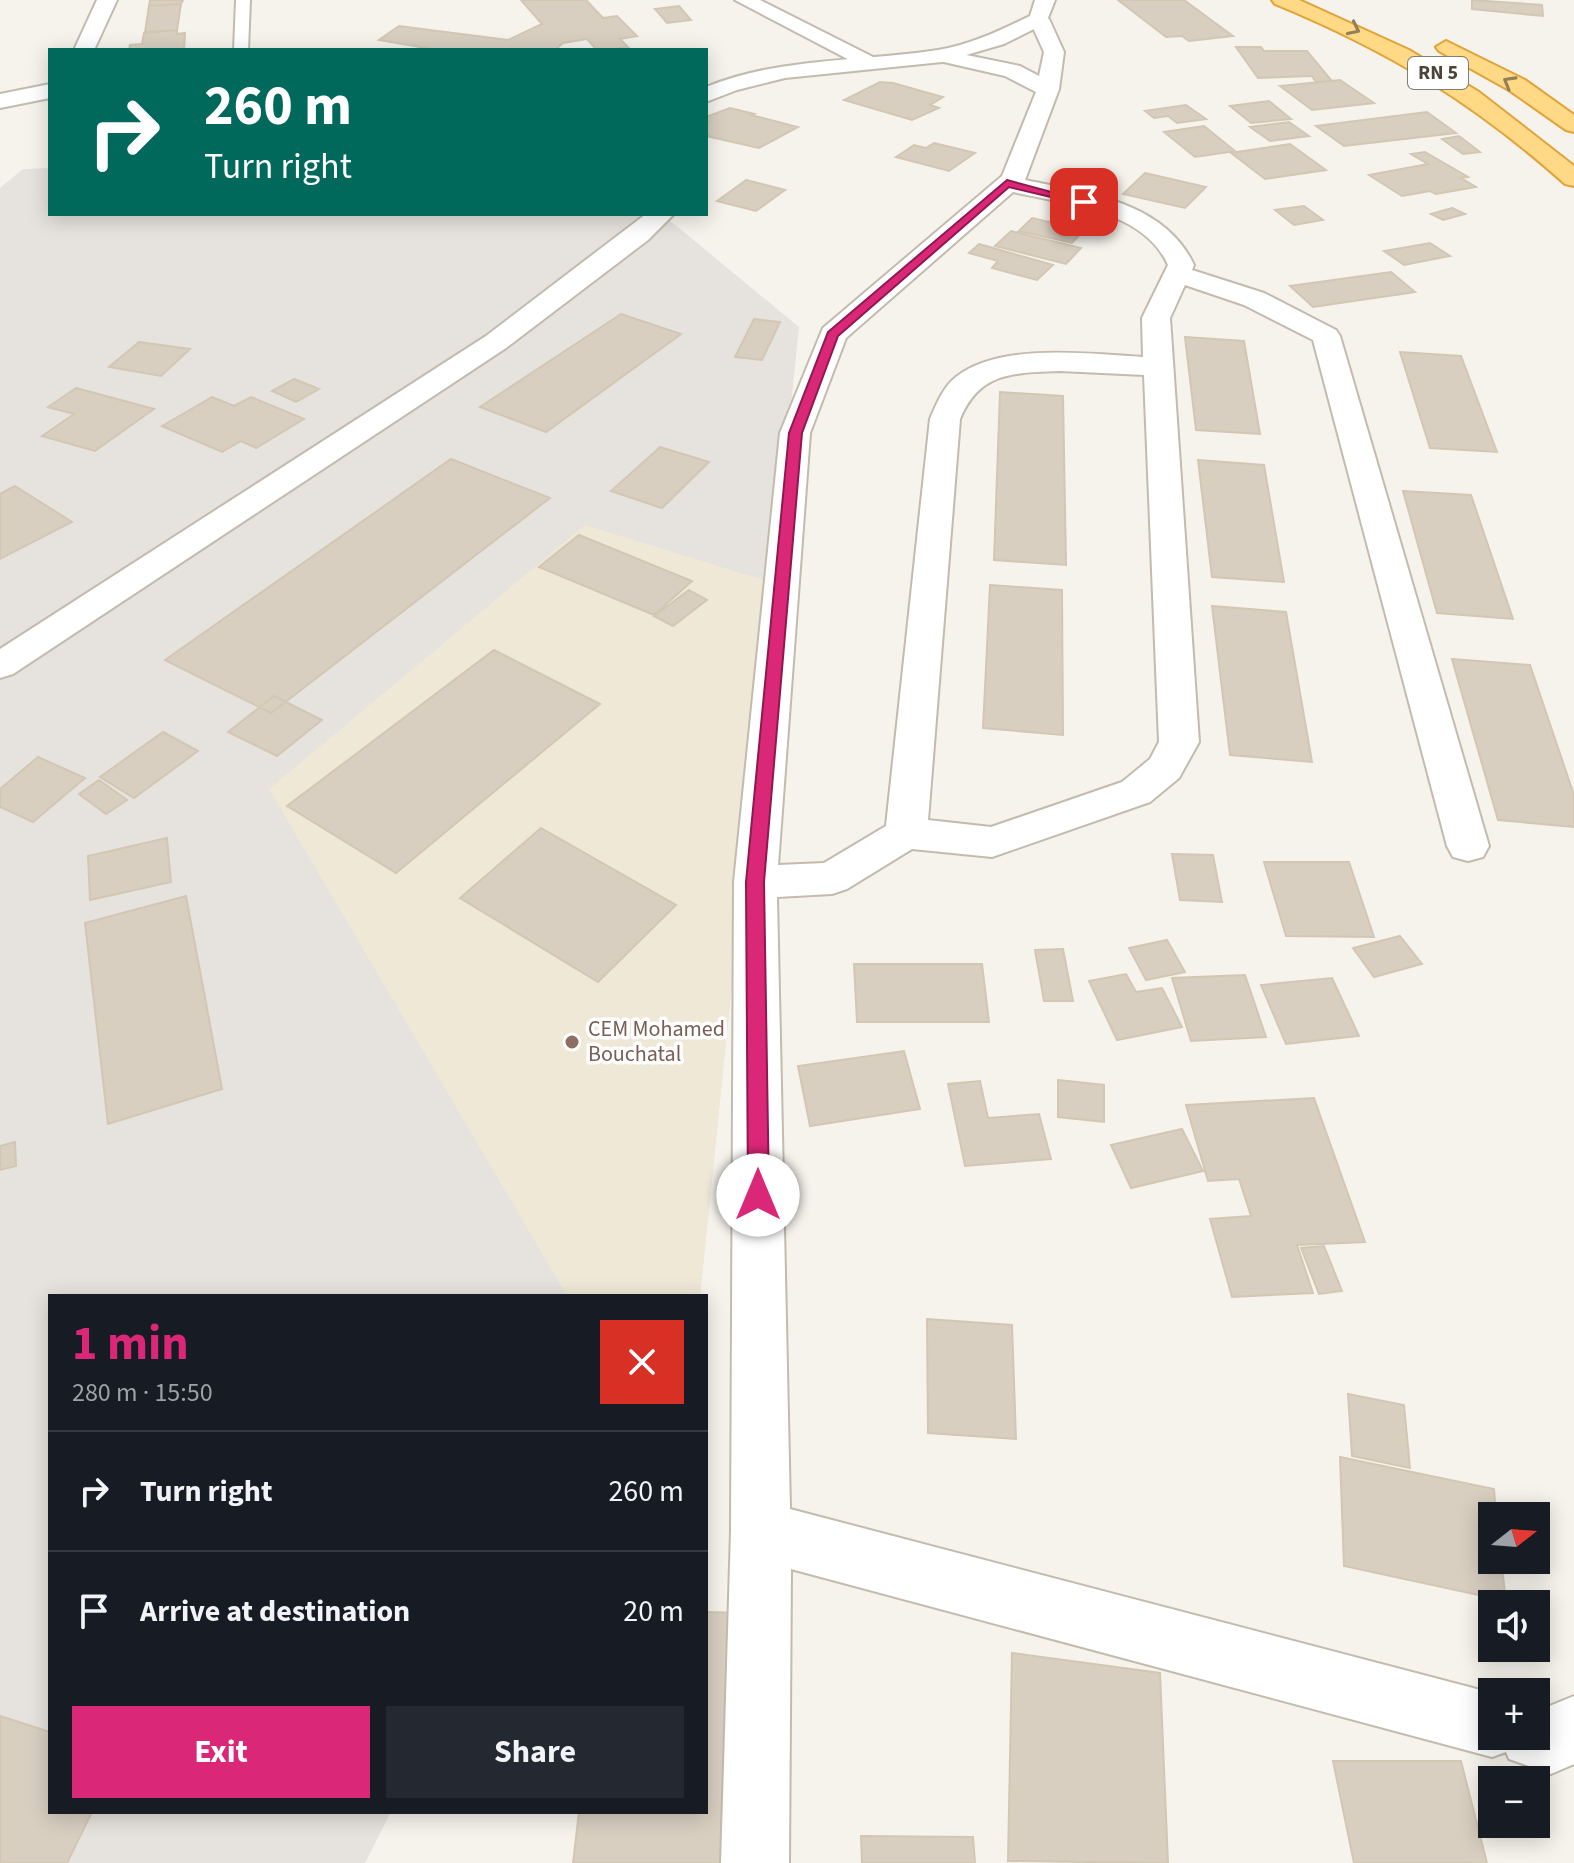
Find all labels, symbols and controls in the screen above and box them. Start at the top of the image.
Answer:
one-way arrow [1346,19,1361,35]
road number: RN 5 [1408,57,1468,89]
text: 260 m [204,67,352,146]
one-way arrow [1503,76,1517,91]
icon: right [72,80,176,184]
text: Turn right [204,141,352,192]
pin [1050,168,1118,236]
icon: arrive [1062,180,1106,224]
place label: CEM Mohamed Bouchatal [588,1013,725,1070]
marker: CEM Mohamed Bouchatal [563,1033,581,1051]
position arrow [716,1153,800,1237]
text: 1 min [72,1310,189,1378]
button: close [600,1320,684,1404]
text: 280 m · 15:50 [72,1374,213,1411]
icon: right [72,1469,116,1513]
text: Turn right [140,1470,272,1513]
text: 260 m [608,1470,684,1513]
north arrow [1478,1502,1550,1574]
map controls [1478,1502,1550,1838]
icon: arrive [72,1589,116,1633]
text: Arrive at destination [140,1590,410,1633]
text: 20 m [623,1590,684,1633]
button: sound [1478,1590,1550,1662]
button: + [1478,1678,1550,1750]
button: Exit [72,1706,370,1798]
button: Share [386,1706,684,1798]
button: − [1478,1766,1550,1838]

